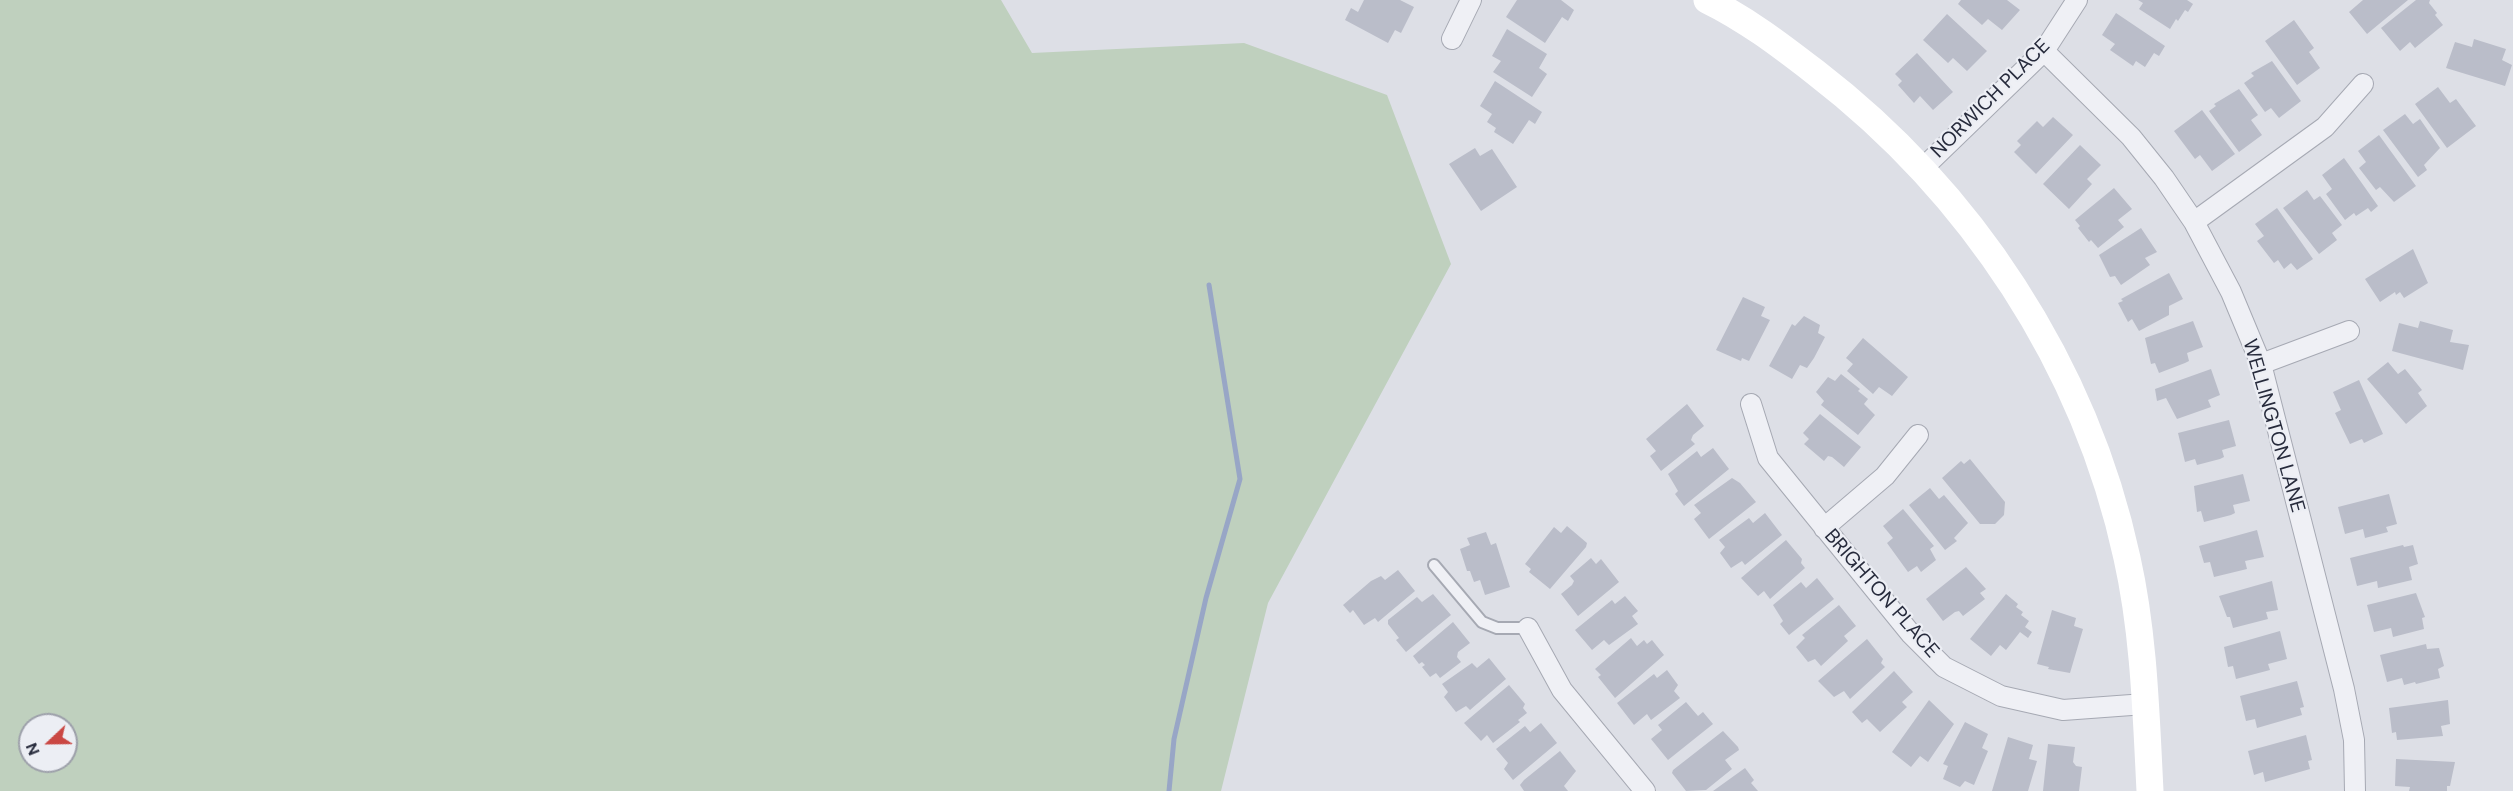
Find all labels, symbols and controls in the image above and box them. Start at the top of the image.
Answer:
street label: NORWICH PLACE [1927,35,2055,163]
street label: WELLINGTON LANE [2237,336,2309,516]
street label: BRIGHTON PLACE [1819,525,1943,663]
north arrow [18,713,78,773]
text: N [21,740,45,759]

